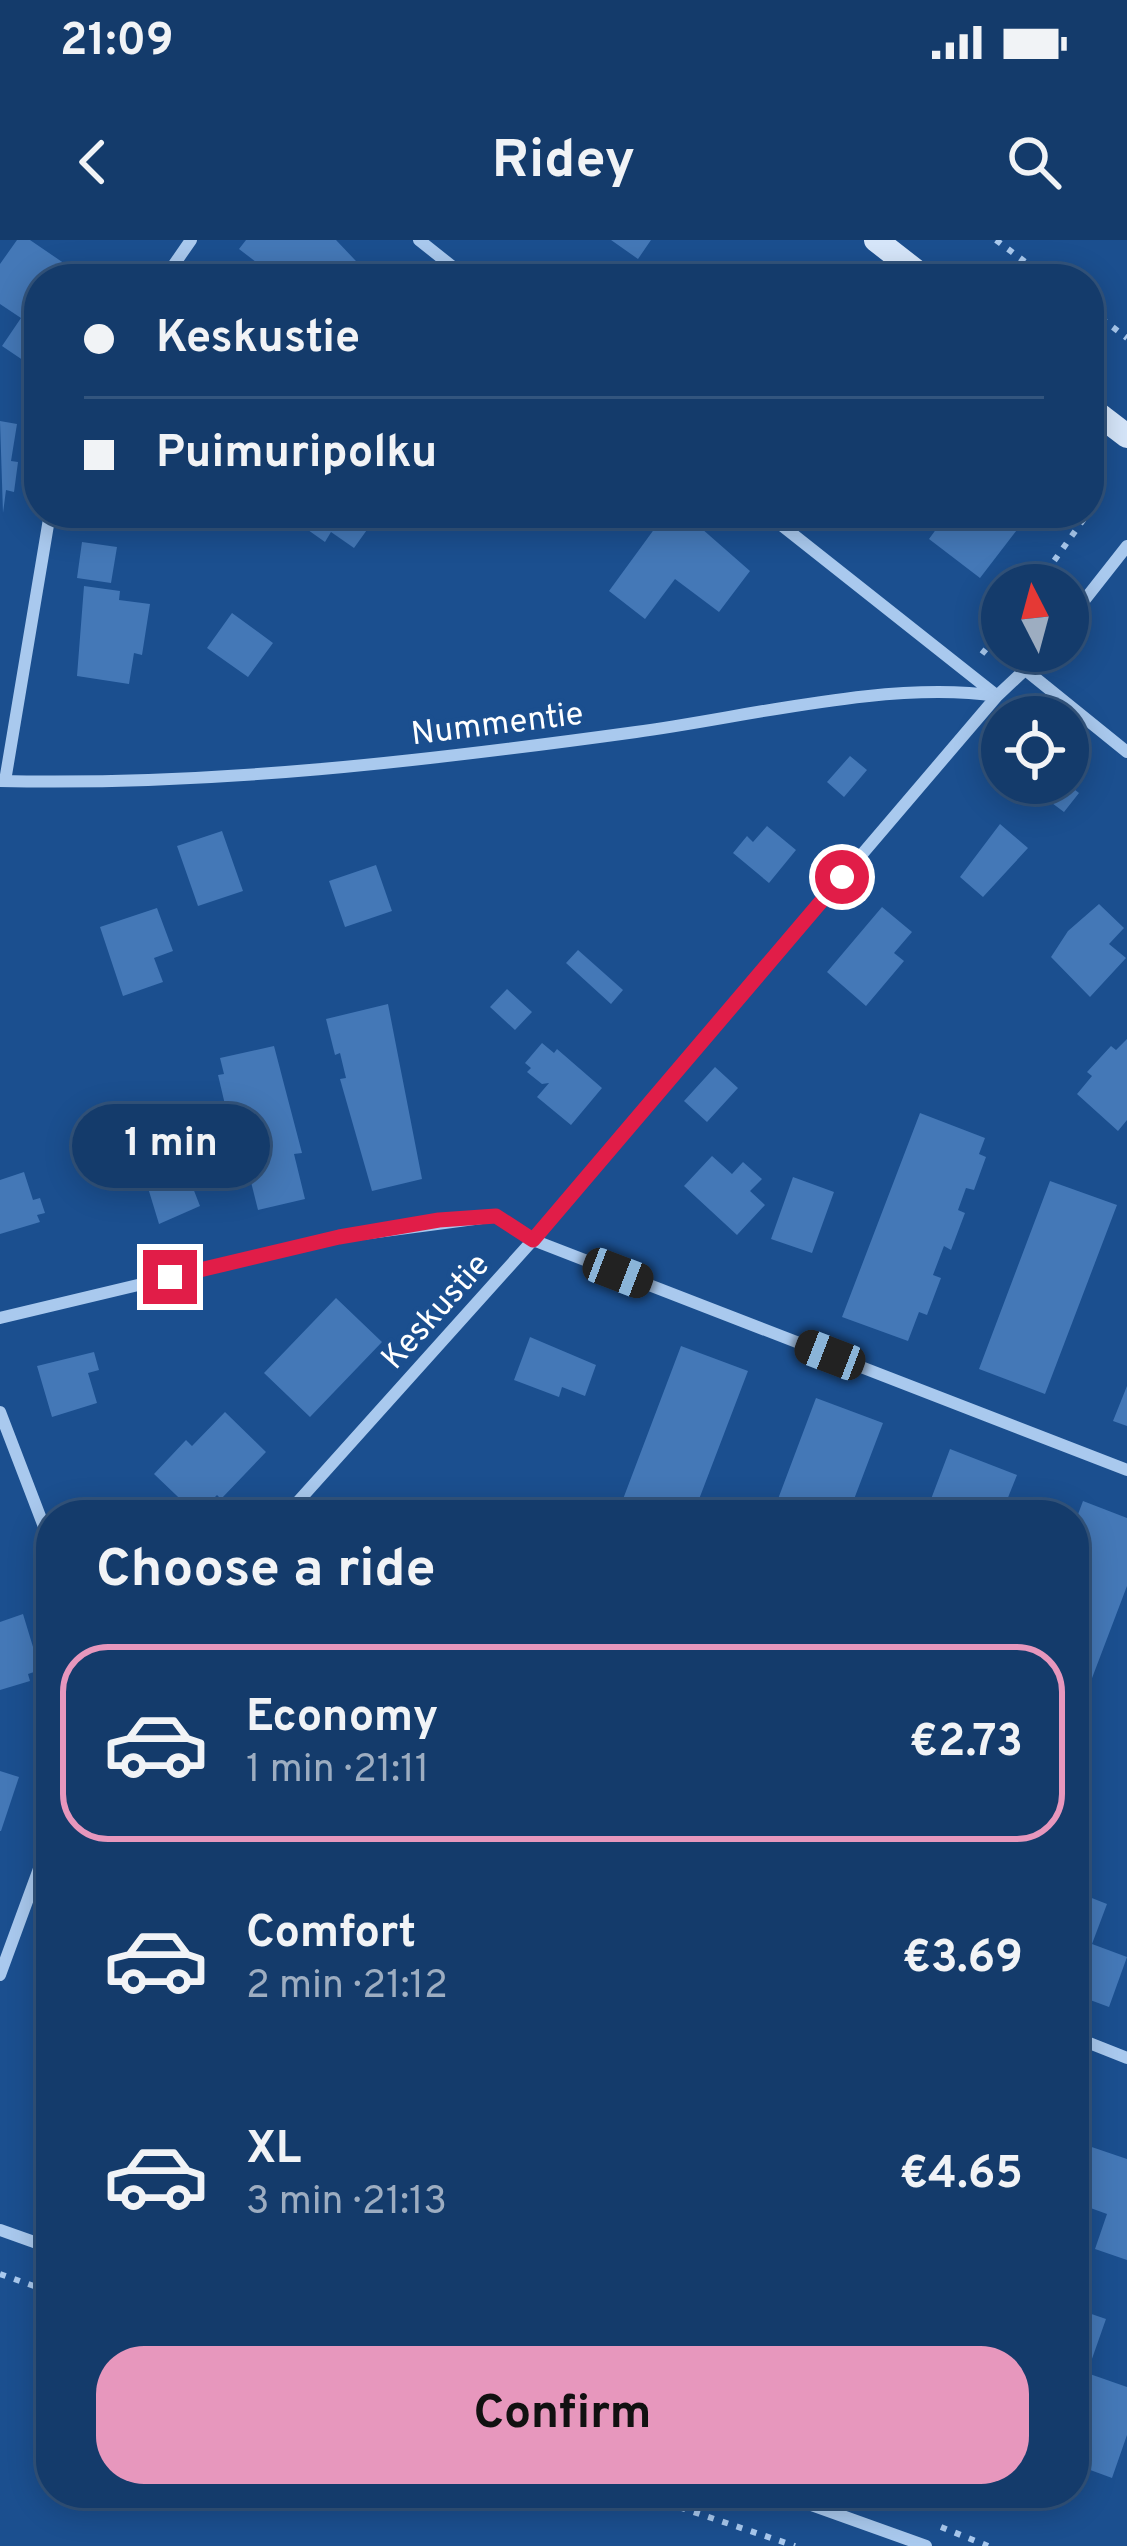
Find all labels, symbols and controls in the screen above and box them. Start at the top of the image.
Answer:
text: 21:09 [60,14,174,71]
text: Ridey [492,128,635,197]
icon: back [60,129,126,195]
icon: search [1001,129,1067,195]
text: Keskustie [156,311,360,368]
text: Puimuripolku [156,426,437,483]
north arrow [981,564,1089,672]
map controls [981,564,1089,804]
street label: Nummentie [409,695,586,757]
button: locate [981,696,1089,804]
route start [815,850,869,904]
callout: 1 min [71,1103,269,1187]
text: 1 min [124,1121,218,1170]
car [578,1243,658,1303]
street label: Keskustie [374,1246,500,1380]
route end [143,1250,197,1304]
car [790,1325,870,1385]
text: Choose a ride [96,1537,436,1606]
icon: car [102,1689,210,1797]
text: Economy [246,1690,438,1747]
text: €2.73 [909,1715,1023,1772]
text: 1 min · 21:11 [246,1747,429,1796]
icon: car [102,1905,210,2013]
text: Comfort [246,1906,416,1963]
text: €3.69 [902,1931,1023,1988]
text: 2 min · 21:12 [246,1963,448,2012]
icon: car [102,2121,210,2229]
text: XL [246,2122,301,2179]
text: €4.65 [900,2147,1023,2204]
text: 3 min · 21:13 [246,2179,447,2228]
button: Confirm [96,2346,1029,2484]

